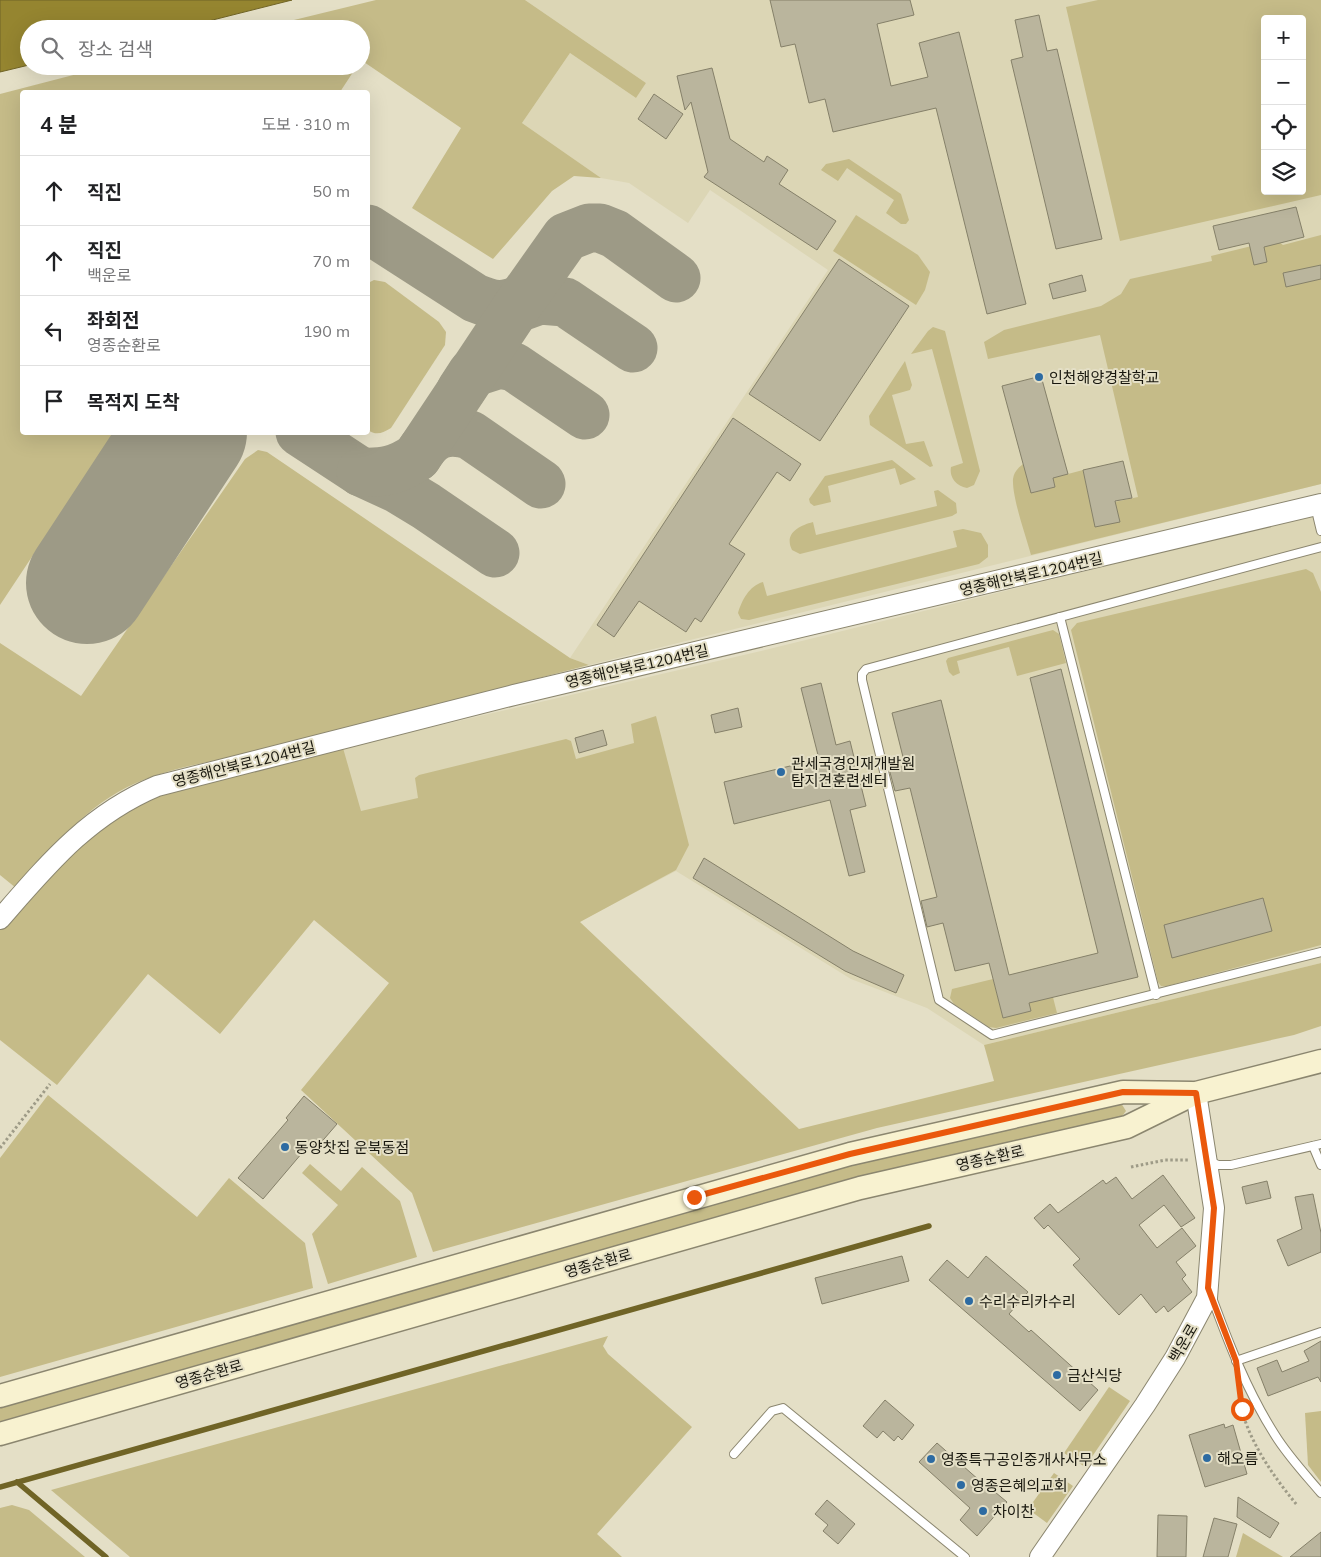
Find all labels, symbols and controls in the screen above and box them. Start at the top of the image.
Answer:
map controls [1261,15,1306,195]
button: + [1261,15,1306,60]
search box [20,20,370,75]
icon: search [38,34,66,62]
text: 장소 검색 [78,37,153,61]
button: − [1261,60,1306,105]
button: locate [1261,105,1306,150]
text: 4 분 [40,111,78,137]
text: 도보 · 310 m [261,114,350,134]
button: layers [1261,150,1306,195]
icon: ahead [40,177,68,205]
text: 직진 [87,180,122,204]
text: 50 m [313,181,350,201]
text: 직진 [87,238,122,262]
icon: ahead [40,247,68,275]
text: 70 m [313,251,350,271]
text: 백운로 [87,265,131,285]
text: 좌회전 [87,308,139,332]
icon: left [40,317,68,345]
text: 190 m [303,321,350,341]
text: 영종순환로 [87,335,161,355]
place label: 인천해양경찰학교 [1049,368,1159,387]
marker: 인천해양경찰학교 [1033,371,1045,383]
icon: arrive [40,387,68,415]
text: 목적지 도착 [87,390,180,414]
street label: 영종해안북로1204번길 [958,548,1104,600]
street label: 영종해안북로1204번길 [564,640,710,692]
street label: 영종해안북로1204번길 [171,737,317,791]
place label: 관세국경인재개발원 탐지견훈련센터 [791,754,915,790]
marker: 관세국경인재개발원 탐지견훈련센터 [775,766,787,778]
place label: 동양찻집 운북동점 [295,1138,409,1157]
marker: 동양찻집 운북동점 [279,1141,291,1153]
street label: 영종순환로 [954,1141,1026,1175]
route end [683,1186,706,1209]
street label: 영종순환로 [562,1244,634,1282]
place label: 수리수리카수리 [979,1292,1076,1311]
marker: 수리수리카수리 [963,1295,975,1307]
street label: 백운로 [1164,1320,1202,1366]
street label: 영종순환로 [173,1355,245,1393]
place label: 금산식당 [1067,1366,1122,1385]
marker: 금산식당 [1051,1369,1063,1381]
route start [1231,1398,1254,1421]
place label: 해오름 [1217,1449,1259,1468]
place label: 영종특구공인중개사사무소 [941,1450,1107,1469]
marker: 해오름 [1201,1452,1213,1464]
marker: 영종특구공인중개사사무소 [925,1453,937,1465]
place label: 영종은혜의교회 [971,1476,1068,1495]
marker: 영종은혜의교회 [955,1479,967,1491]
place label: 차이찬 [993,1502,1035,1521]
marker: 차이찬 [977,1505,989,1517]

